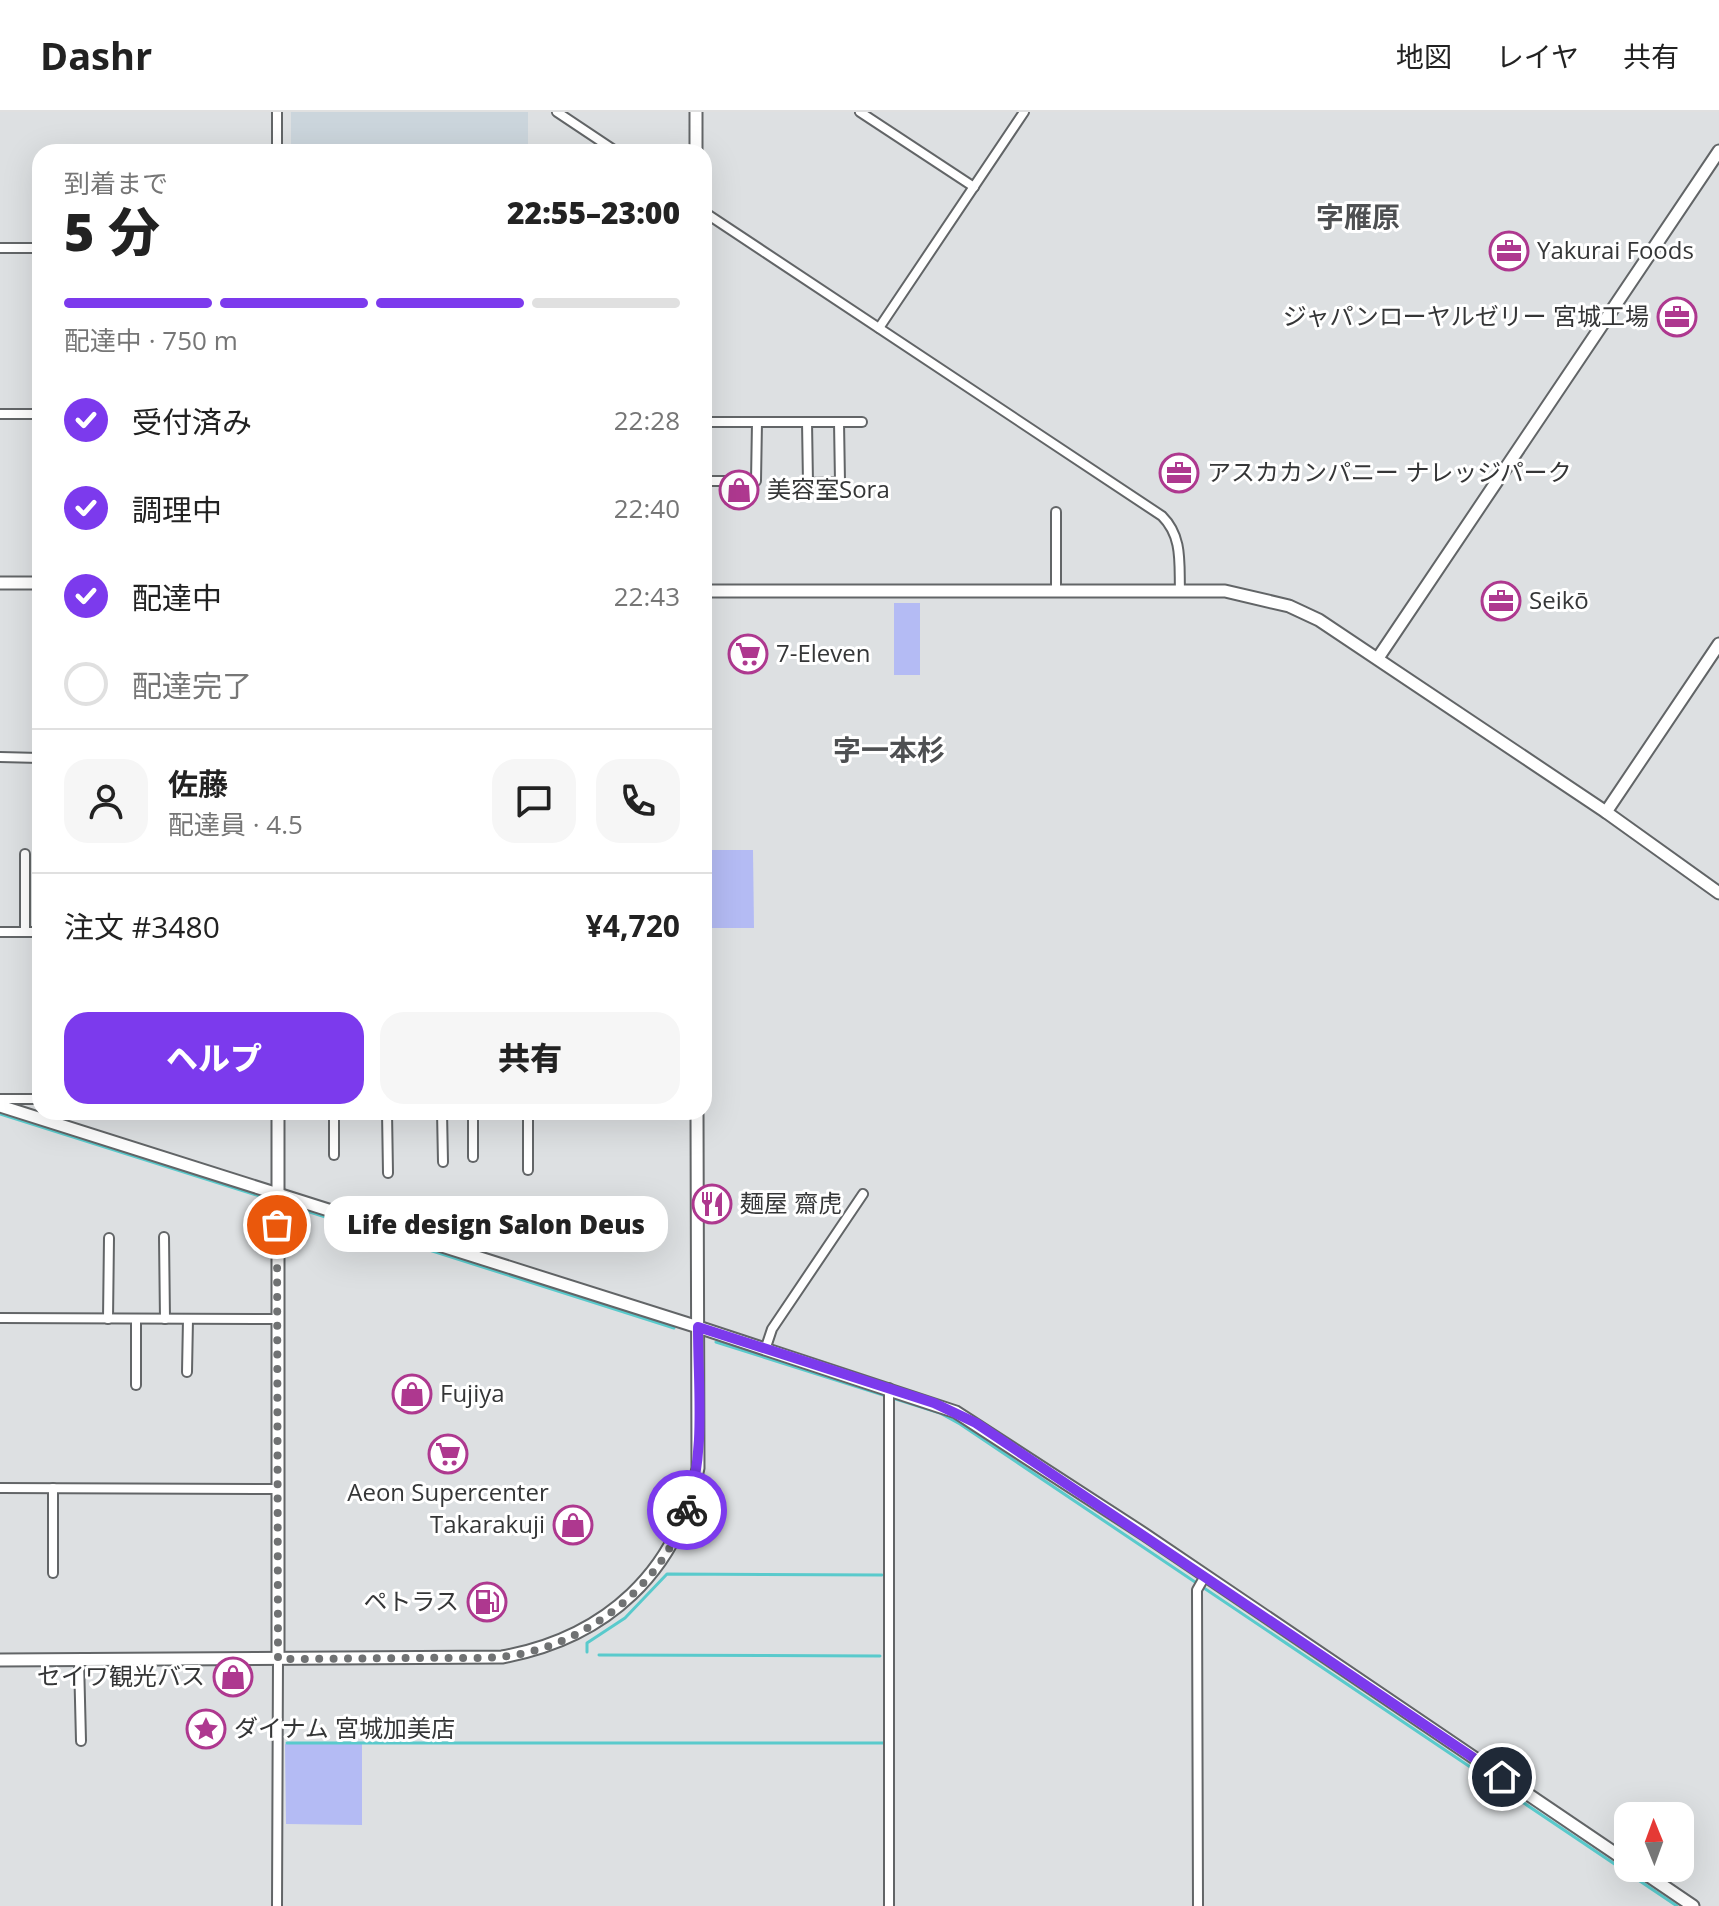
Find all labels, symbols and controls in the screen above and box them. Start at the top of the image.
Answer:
text: Dashr [40,29,152,81]
text: 地図 [1396,37,1452,75]
text: レイヤ [1496,37,1579,75]
text: 共有 [1623,37,1679,75]
text: 到着まで [64,165,168,201]
text: 22:55–23:00 [507,192,680,233]
text: 5 分 [64,195,160,266]
district label: 字雁原 [1316,197,1400,235]
office icon: Yakurai Foods [1488,230,1530,272]
place label: Yakurai Foods [1537,233,1694,266]
office icon: ジャパンローヤルゼリー 宮城工場 [1656,296,1698,338]
place label: ジャパンローヤルゼリー 宮城工場 [1283,299,1649,332]
text: 配達中 · 750 m [64,322,238,358]
icon: check [64,398,108,442]
text: 受付済み [132,401,252,442]
text: 22:28 [614,402,680,438]
office icon: アスカカンパニー ナレッジパーク [1158,452,1200,494]
place label: アスカカンパニー ナレッジパーク [1207,455,1572,488]
shop icon: 美容室Sora [718,469,760,511]
place label: 美容室Sora [767,472,890,505]
icon: check [64,486,108,530]
text: 調理中 [132,489,222,530]
text: 22:40 [614,490,680,526]
icon: check [64,574,108,618]
text: 配達中 [132,577,222,618]
text: 22:43 [614,578,680,614]
office icon: Seikō [1480,580,1522,622]
place label: Seikō [1529,583,1589,616]
supermarket icon: 7-Eleven [727,633,769,675]
place label: 7-Eleven [776,636,871,669]
text: 配達完了 [132,665,252,706]
district label: 字一本杉 [833,730,945,768]
button: person [64,759,148,843]
button: chat [492,759,576,843]
button: phone [596,759,680,843]
text: 佐藤 [168,763,228,804]
text: 配達員 · 4.5 [168,806,303,842]
text: ¥4,720 [586,905,680,946]
text: 注文 #3480 [64,906,220,947]
button: ヘルプ [64,1012,364,1104]
button: 共有 [380,1012,680,1104]
restaurant icon: 麺屋 齋虎 [691,1183,733,1225]
place label: 麺屋 齋虎 [740,1186,842,1219]
pin [243,1191,311,1259]
callout: Life design Salon Deus [325,1197,669,1253]
icon: bag [255,1203,299,1247]
text: Life design Salon Deus [347,1206,645,1242]
shop icon: Fujiya [391,1373,433,1415]
place label: Fujiya [440,1376,505,1409]
supermarket icon: Aeon Supercenter [427,1433,469,1475]
courier [647,1470,727,1550]
place label: Aeon Supercenter [347,1475,549,1508]
icon: bike [665,1488,709,1532]
shop icon: Takarakuji [552,1504,594,1546]
place label: Takarakuji [430,1507,545,1540]
fuel station icon: ペトラス [466,1581,508,1623]
place label: ペトラス [363,1584,459,1617]
shop icon: セイワ観光バス [212,1656,254,1698]
place label: セイワ観光バス [37,1659,205,1692]
place icon: ダイナム 宮城加美店 [185,1708,227,1750]
place label: ダイナム 宮城加美店 [234,1711,455,1744]
pin [1468,1743,1536,1811]
icon: home [1480,1755,1524,1799]
north arrow [1614,1802,1694,1882]
map controls [1614,1802,1694,1882]

